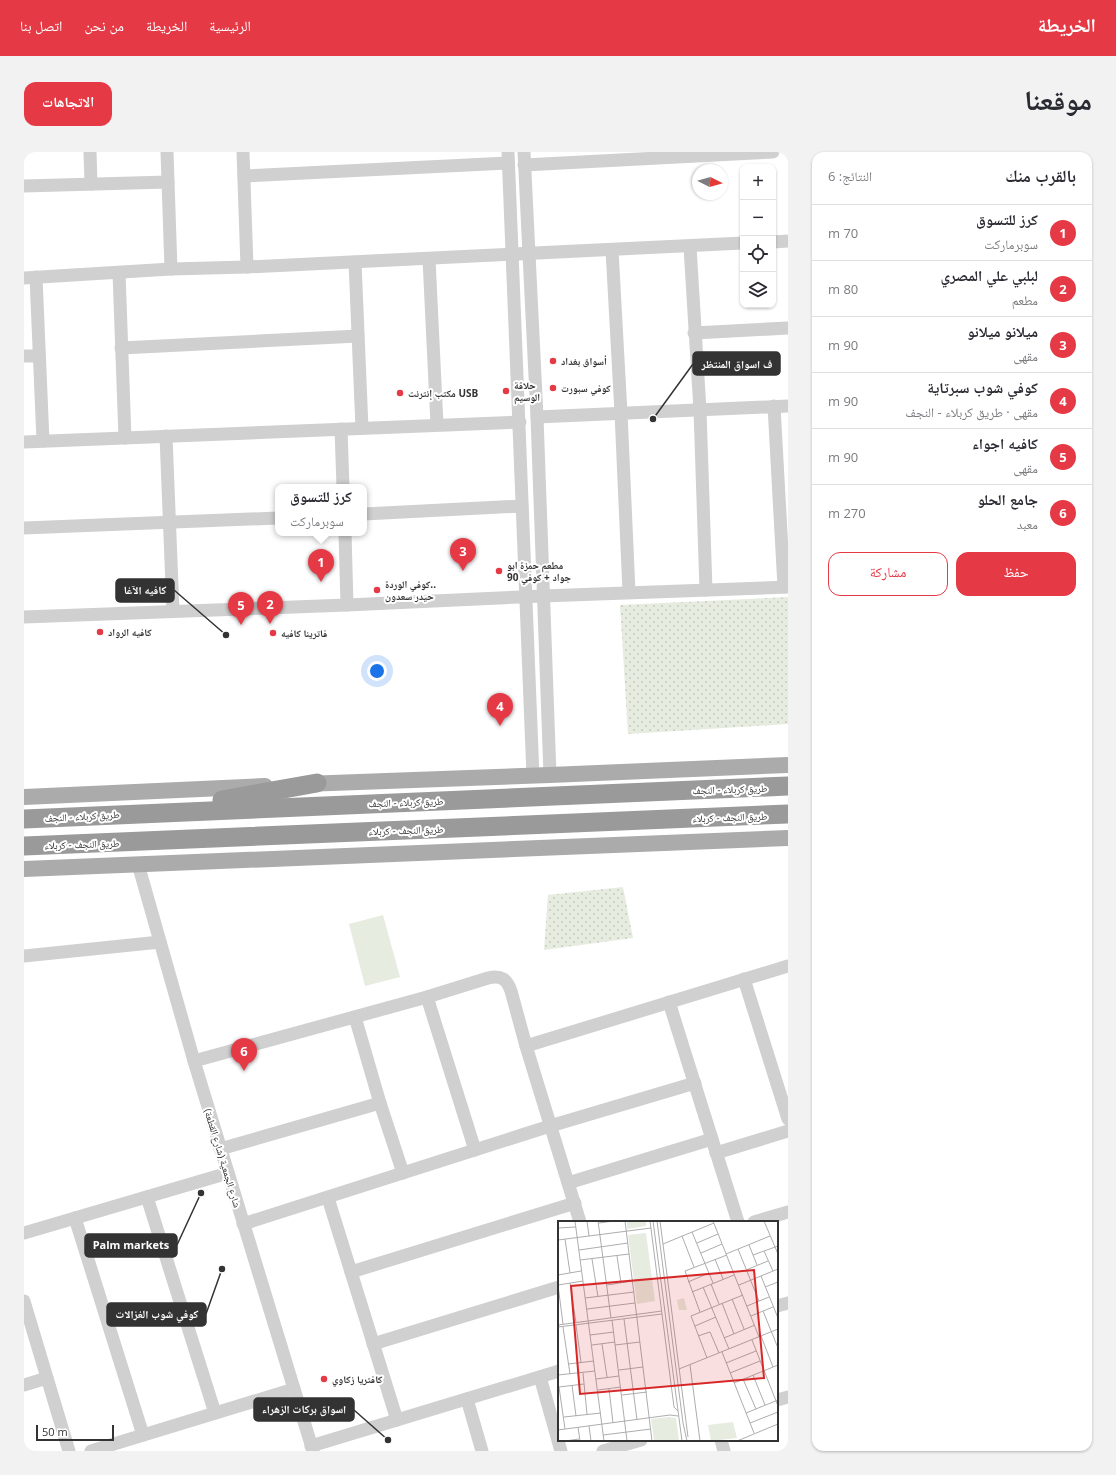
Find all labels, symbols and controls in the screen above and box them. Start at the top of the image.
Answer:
text: الخريطة [1038,12,1096,38]
text: اتصل بنا [20,16,62,35]
text: من نحن [84,16,124,35]
text: الخريطة [146,16,187,35]
text: الرئيسية [209,16,251,35]
text: موقعنا [1024,80,1092,118]
button: الاتجاهات [24,82,112,126]
north arrow [692,164,728,200]
map controls [740,164,776,308]
button: + [740,164,776,200]
text: بالقرب منك [1005,164,1076,187]
text: النتائج: 6 [828,167,872,185]
button: − [740,200,776,236]
text: كرز للتسوق [976,209,1038,229]
text: 70 m [828,224,858,242]
text: 1 [1059,224,1067,242]
text: سوبرماركت [984,235,1038,253]
button: locate [740,236,776,272]
text: لبلبي علي المصري [941,265,1038,285]
button: layers [740,272,776,308]
text: 80 m [828,280,858,298]
text: 2 [1059,280,1067,298]
text: مطعم [1012,291,1038,309]
text: ميلانو ميلانو [967,321,1038,341]
text: 90 m [828,336,858,354]
text: 3 [1059,336,1067,354]
text: مقهى [1013,347,1038,365]
callout: ف اسواق المنتظر [693,352,780,375]
place label: أسواق بغداد [561,354,607,368]
marker: أسواق بغداد [548,356,558,366]
text: ف اسواق المنتظر [701,356,772,372]
text: كوفي شوب سبرتاية [927,377,1038,397]
place label: حلاقة الوسيم [514,378,540,405]
place label: كوفي سبورت [561,381,611,396]
marker: كوفي سبورت [548,383,558,393]
place label: مكتب إنترنت USB [408,386,478,401]
marker: حلاقة الوسيم [501,386,511,396]
marker: مكتب إنترنت USB [395,388,405,398]
text: 90 m [828,392,858,410]
text: 4 [1059,392,1067,410]
text: مقهى · طريق کربلاء - النجف [905,403,1038,421]
text: كافيه اجواء [972,433,1038,453]
text: 90 m [828,448,858,466]
text: 5 [1059,448,1067,466]
text: مقهى [1013,459,1038,477]
popup [275,484,367,536]
text: كرز للتسوق [290,486,352,506]
text: جامع الحلو [977,489,1038,509]
text: 270 m [828,504,866,522]
text: 6 [1059,504,1067,522]
text: سوبرماركت [290,512,344,530]
text: معبد [1017,515,1038,533]
pin: 3 [450,538,476,571]
pin: 1 [308,549,334,582]
button: مشاركة [828,552,948,596]
button: حفظ [956,552,1076,596]
place label: مطعم حمزة ابو جواد + كوفي 90 [507,558,571,585]
marker: مطعم حمزة ابو جواد + كوفي 90 [494,566,504,576]
place label: كوفي الوردة.. حيدر سعدون [385,577,436,603]
callout: كافيه الآغا [116,579,174,602]
text: كافيه الآغا [124,582,166,597]
marker: كوفي الوردة.. حيدر سعدون [372,585,382,595]
pin: 2 [257,591,283,624]
pin: 5 [228,592,254,625]
place label: كافيه الرواد [108,625,152,639]
place label: فاترينا كافيه [281,626,327,640]
marker: كافيه الرواد [95,627,105,637]
marker: فاترينا كافيه [268,628,278,638]
your location [367,661,387,681]
pin: 4 [487,693,513,726]
street label: طريق کربلاء - النجف [692,781,768,797]
street label: طريق کربلاء - النجف [368,794,444,810]
street label: طريق کربلاء - النجف [44,807,120,825]
street label: طريق النجف - کربلاء [692,809,768,825]
street label: طريق النجف - کربلاء [368,822,444,838]
street label: طريق النجف - کربلاء [44,836,120,852]
pin: 6 [231,1038,257,1071]
street label: شارع الجمعية (شارع القطعة) [201,1107,245,1209]
inset map [558,1221,778,1441]
callout: Palm markets [85,1234,177,1257]
text: Palm markets [93,1237,170,1252]
callout: كوفي شوب الغزالات [107,1303,206,1326]
text: كوفي شوب الغزالات [116,1306,199,1323]
place label: كافتريا زكاوي [332,1372,383,1387]
marker: كافتريا زكاوي [319,1374,329,1384]
callout: اسواق بركات الزهراء [254,1398,354,1421]
text: اسواق بركات الزهراء [262,1401,346,1417]
scale bar [36,1423,114,1442]
text: 50 m [42,1424,68,1439]

